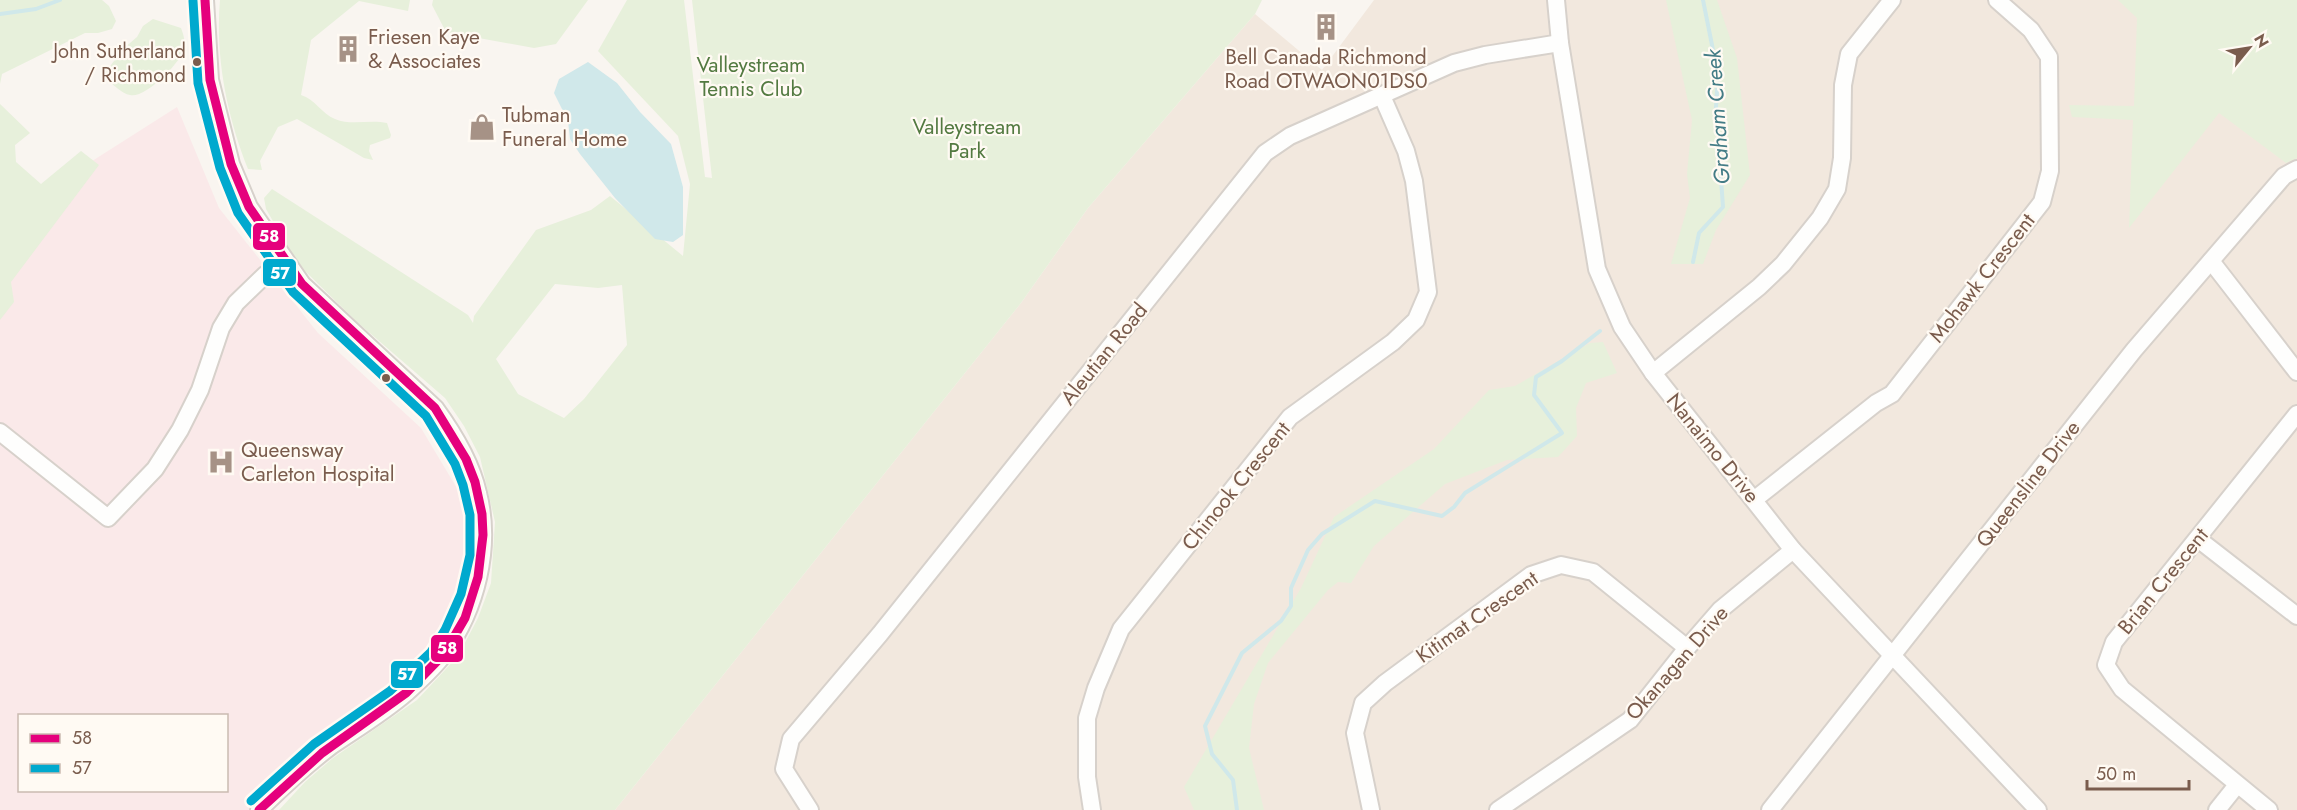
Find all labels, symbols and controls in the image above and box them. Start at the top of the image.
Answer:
building icon: Bell Canada Richmond Road OTWAON01DS0 [1311,12,1341,42]
north arrow [2219,18,2279,78]
place label: Friesen Kaye & Associates [368,22,481,76]
text: N [2248,29,2275,52]
building icon: Friesen Kaye & Associates [333,34,363,64]
place label: John Sutherland / Richmond [50,37,186,90]
place label: Bell Canada Richmond Road OTWAON01DS0 [1224,42,1428,96]
water label: Graham Creek [1696,47,1738,186]
park label: Valleystream Tennis Club [697,50,805,104]
marker: John Sutherland / Richmond [191,56,203,68]
place label: Tubman Funeral Home [502,100,627,154]
shop icon: Tubman Funeral Home [467,112,497,142]
park label: Valleystream Park [913,112,1021,166]
street label: Mohawk Crescent [1922,207,2042,349]
line badge: 58 [252,222,286,251]
text: 58 [259,225,279,248]
line badge: 57 [262,258,297,287]
text: 57 [270,262,290,285]
street label: Aleutian Road [1053,296,1155,412]
unlabelled marker [380,372,392,384]
street label: Nanaimo Drive [1659,387,1767,510]
street label: Queensline Drive [1969,414,2087,554]
street label: Chinook Crescent [1175,415,1297,557]
place label: Queensway Carleton Hospital [241,435,395,489]
hospital icon: Queensway Carleton Hospital [206,447,236,477]
street label: Brian Crescent [2111,521,2215,641]
street label: Kitimat Crescent [1410,564,1544,670]
street label: Okanagan Drive [1619,599,1735,727]
line badge: 58 [430,634,464,663]
text: 58 [437,637,457,660]
line badge: 57 [390,660,424,689]
text: 57 [397,663,417,686]
legend [18,714,228,792]
text: 58 [72,725,92,751]
scale bar [2087,753,2189,791]
text: 57 [72,755,92,781]
text: 50 m [2096,761,2136,787]

